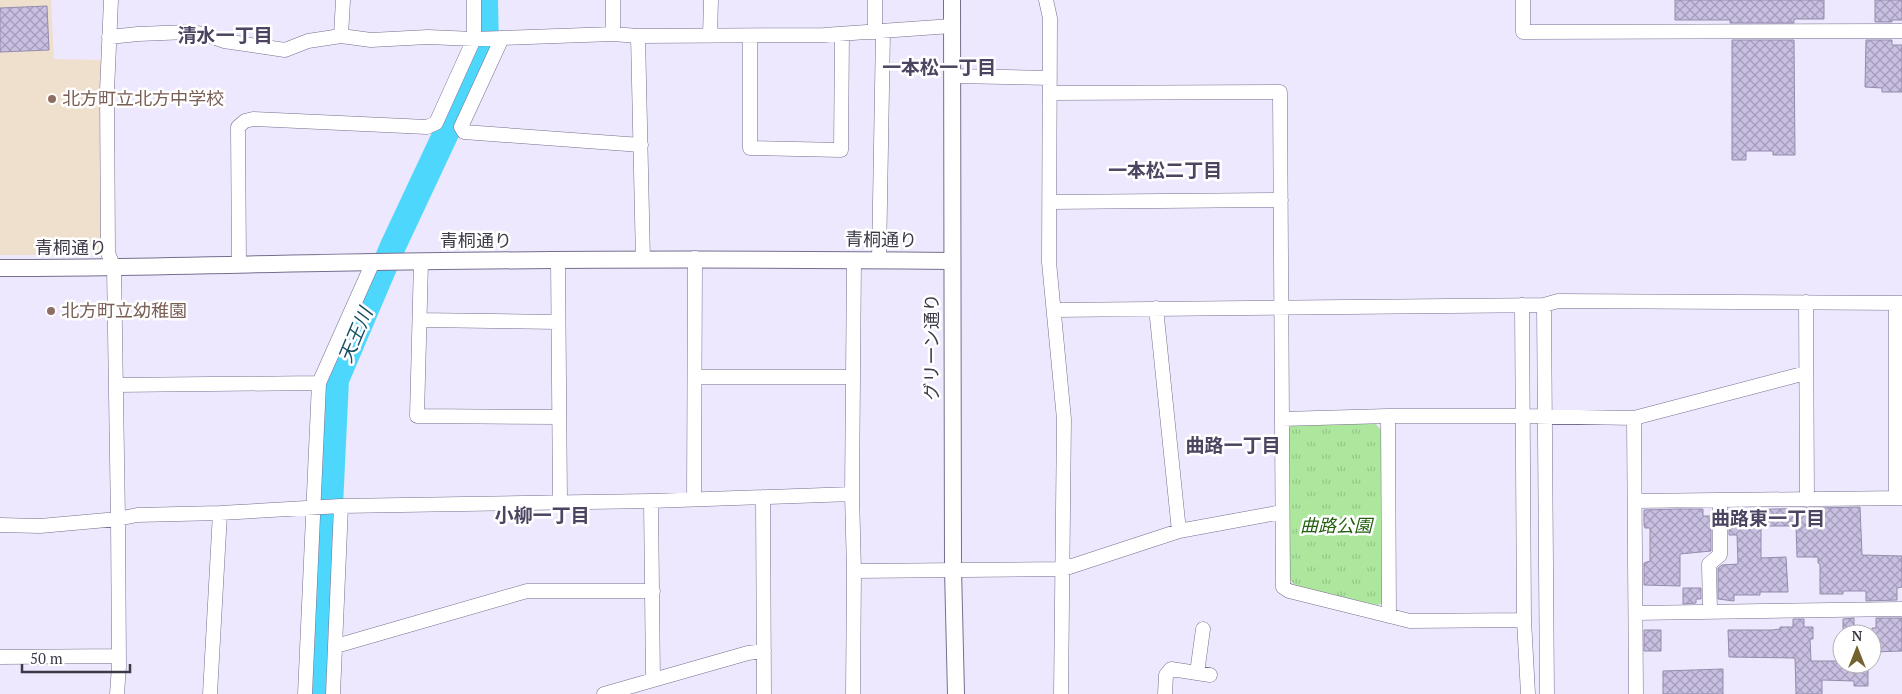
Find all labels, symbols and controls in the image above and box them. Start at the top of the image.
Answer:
district label: 清水一丁目 [177,22,273,47]
district label: 一本松一丁目 [882,54,996,79]
place label: 北方町立北方中学校 [62,86,224,110]
marker: 北方町立北方中学校 [46,93,58,105]
district label: 一本松二丁目 [1108,157,1222,182]
street label: 青桐通り [845,226,917,252]
street label: 青桐通り [440,228,512,252]
street label: 青桐通り [35,235,107,259]
street label: グリーン通り [919,293,943,401]
place label: 北方町立幼稚園 [61,298,187,322]
water label: 天王川 [332,302,378,366]
marker: 北方町立幼稚園 [45,305,57,317]
district label: 曲路一丁目 [1185,432,1281,457]
district label: 小柳一丁目 [494,502,590,527]
district label: 曲路東一丁目 [1711,505,1825,530]
park label: 曲路公園 [1300,513,1375,537]
north arrow [1832,624,1882,674]
text: N [1852,626,1863,645]
scale bar [22,642,130,674]
text: 50 m [30,648,63,668]

